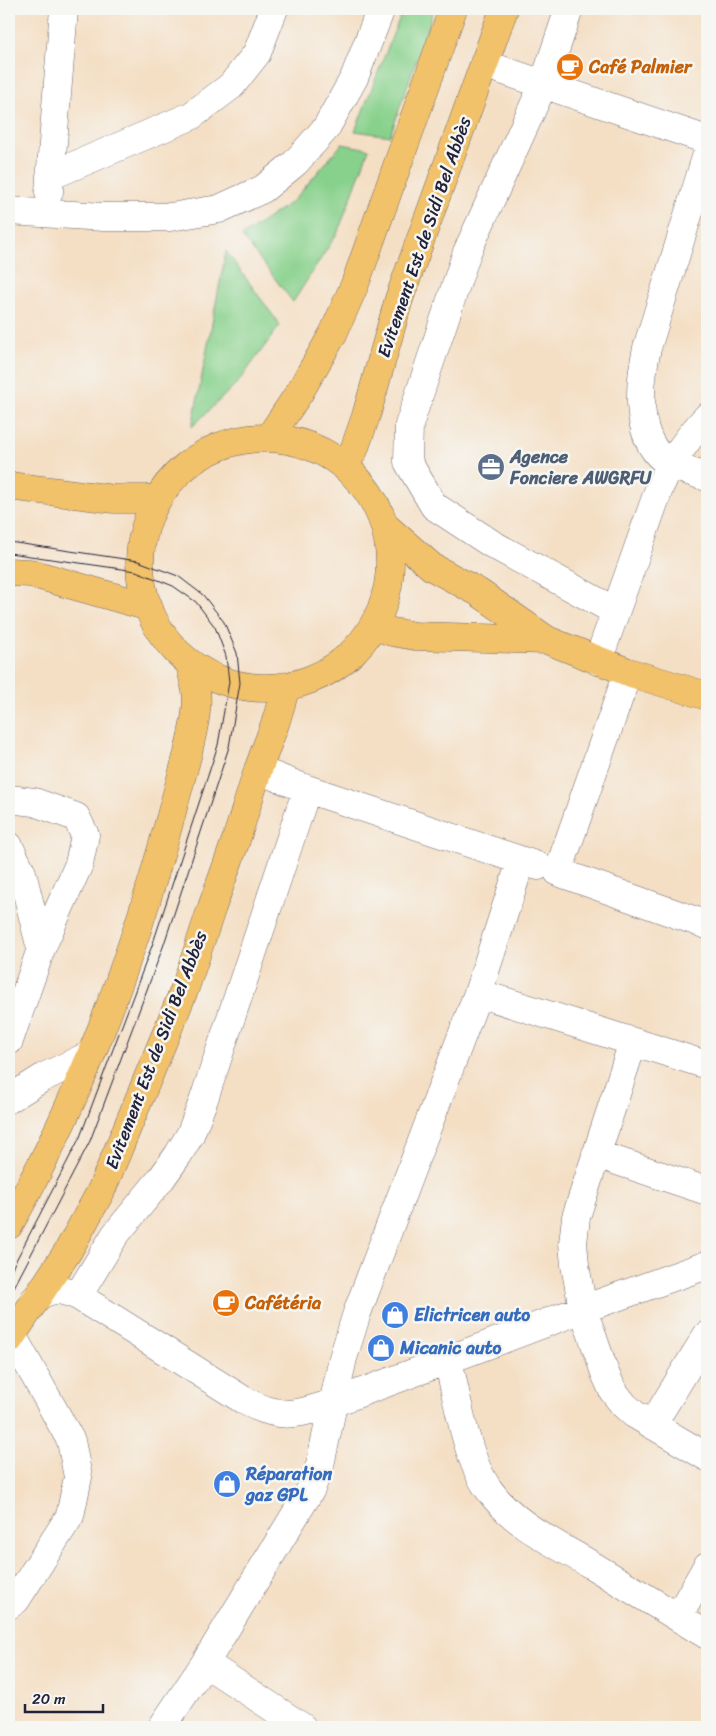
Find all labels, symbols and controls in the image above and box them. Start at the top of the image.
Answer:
place label: Café Palmier [588,51,693,83]
cafe icon: Café Palmier [555,52,585,82]
street label: Evitement Est de Sidi Bel Abbès [368,111,481,362]
place label: Agence Fonciere AWGRFU [509,441,652,494]
office icon: Agence Fonciere AWGRFU [476,452,506,482]
street label: Evitement Est de Sidi Bel Abbès [96,925,217,1174]
place label: Cafétéria [244,1287,322,1319]
cafe icon: Cafétéria [211,1288,241,1318]
place label: Elictricen auto [414,1299,530,1331]
shop icon: Elictricen auto [380,1300,410,1330]
place label: Micanic auto [399,1332,502,1364]
shop icon: Micanic auto [366,1333,396,1363]
place label: Réparation gaz GPL [244,1458,332,1511]
shop icon: Réparation gaz GPL [212,1469,242,1499]
scale bar [25,1681,102,1713]
text: 20 m [32,1686,66,1712]

